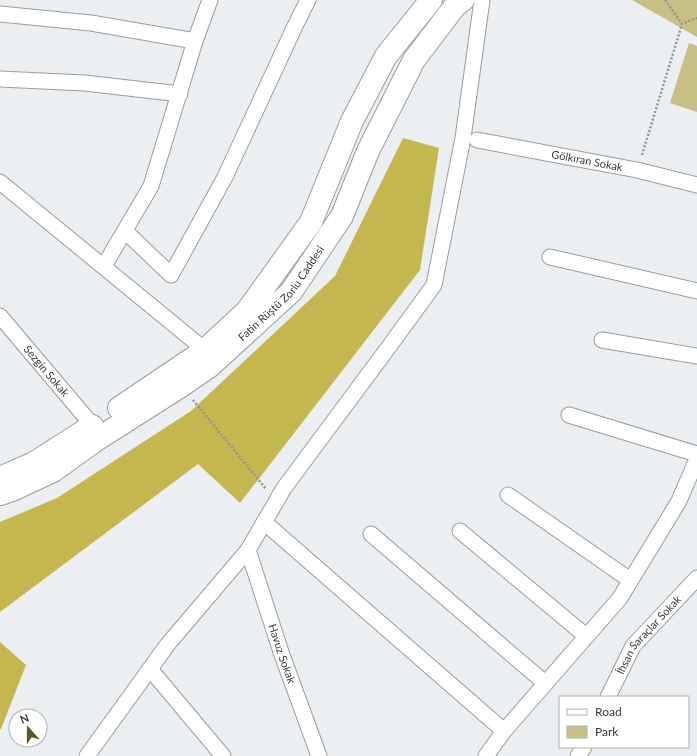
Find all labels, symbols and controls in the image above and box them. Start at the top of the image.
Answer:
street label: Gölkıran Sokak [550,147,624,173]
street label: Fatin Rüştü Zorlu Caddesi [235,243,326,343]
street label: Sezgin Sokak [22,342,72,399]
street label: İhsan Saraçlar Sokak [613,592,684,676]
street label: Havuz Sokak [266,622,299,685]
legend [559,696,689,748]
text: Road [595,704,622,719]
north arrow [8,708,48,748]
text: N [18,711,31,726]
text: Park [595,724,619,739]

